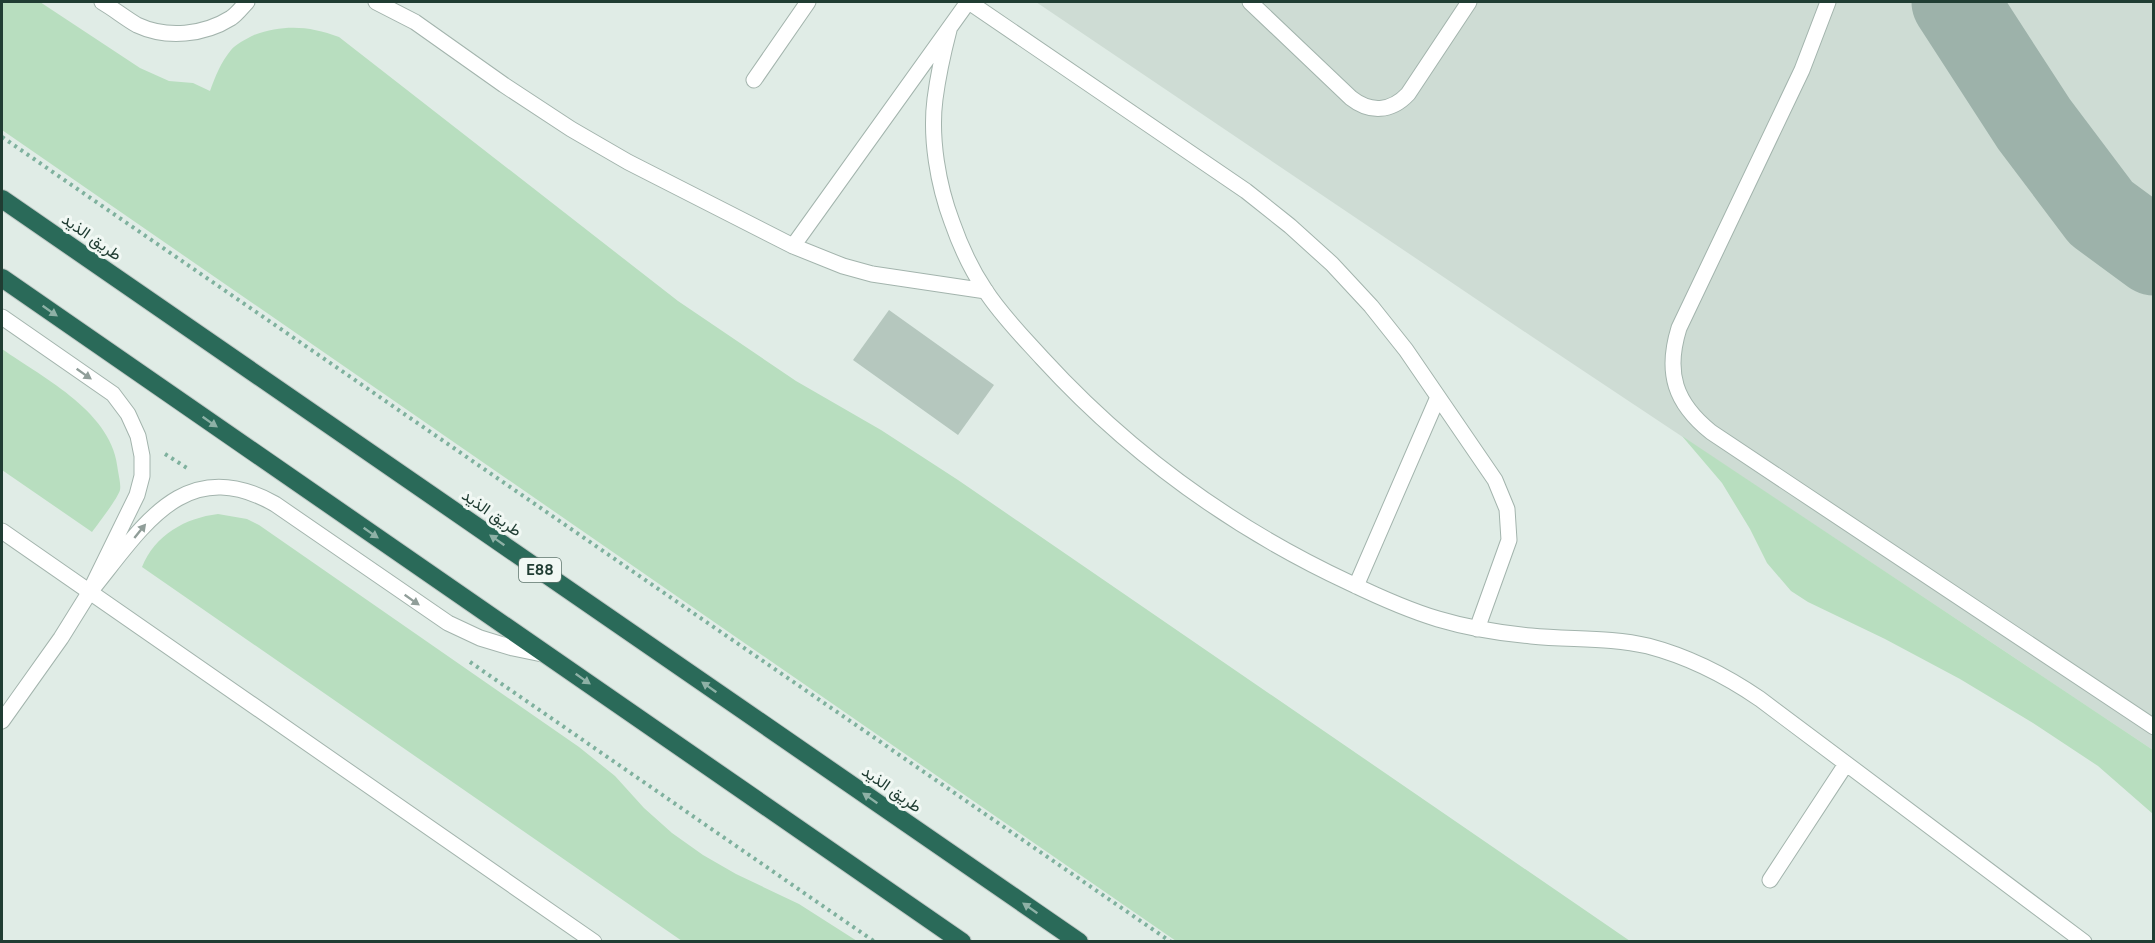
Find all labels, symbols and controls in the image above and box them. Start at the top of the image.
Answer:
street label: طريق الذيد [58,209,126,265]
one-way arrow [41,305,57,317]
one-way arrow [76,368,92,380]
one-way arrow [202,416,218,428]
street label: طريق الذيد [458,485,526,541]
one-way arrow [133,523,146,539]
one-way arrow [363,527,379,538]
one-way arrow [489,535,505,546]
road number: E88 [519,558,561,582]
one-way arrow [404,594,420,606]
one-way arrow [575,673,591,685]
one-way arrow [702,681,718,693]
street label: طريق الذيد [858,761,926,817]
one-way arrow [862,793,878,804]
one-way arrow [1023,902,1039,914]

